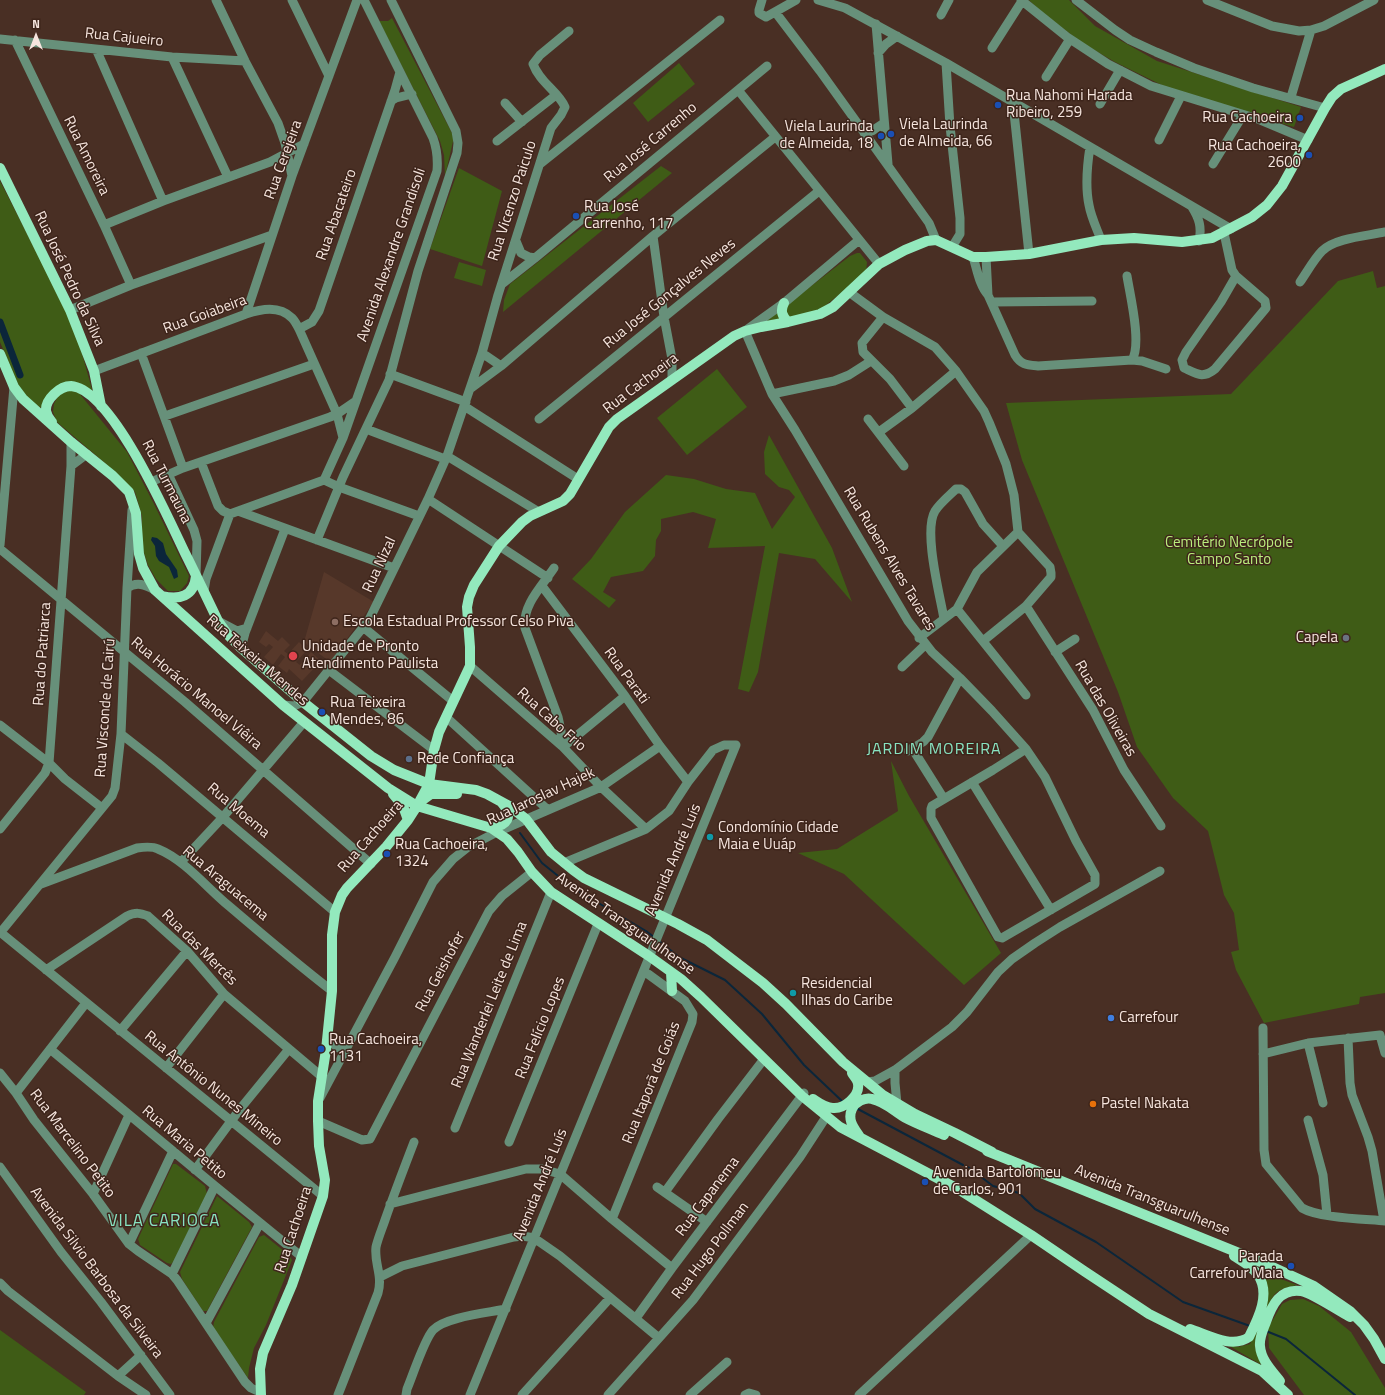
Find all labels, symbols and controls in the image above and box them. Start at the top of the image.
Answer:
north arrow [16,16,56,56]
text: N [32,16,40,32]
street label: Rua Cajueiro [84,25,164,51]
place label: Rua Nahomi Harada Ribeiro, 259 [1006,87,1133,122]
street label: Rua José Carrenho [601,99,701,187]
marker: Rua Nahomi Harada Ribeiro, 259 [993,100,1003,110]
place label: Rua Cachoeira [1202,109,1292,127]
street label: Rua Amoreira [59,113,113,199]
marker: Rua Cachoeira [1295,113,1305,123]
place label: Viela Laurinda de Almeida, 66 [899,116,993,151]
street label: Rua Cerejeira [261,118,307,202]
place label: Viela Laurinda de Almeida, 18 [779,118,873,153]
marker: Viela Laurinda de Almeida, 66 [886,129,896,139]
marker: Viela Laurinda de Almeida, 18 [876,131,886,141]
place label: Rua Cachoeira, 2600 [1208,137,1301,172]
street label: Rua Vicenzo Paiculo [485,139,541,263]
marker: Rua Cachoeira, 2600 [1304,150,1314,160]
street label: Avenida Alexandre Grandisoli [354,166,430,344]
street label: Rua Abacateiro [313,167,361,263]
place label: Rua José Carrenho, 117 [584,198,673,233]
street label: Rua José Pedro da Silva [30,209,108,349]
marker: Rua José Carrenho, 117 [571,211,581,221]
street label: Rua José Gonçalves Neves [600,235,740,353]
street label: Rua Goiabeira [161,292,249,338]
street label: Rua Cachoeira [600,350,682,418]
street label: Rua Turmauna [137,437,195,527]
street label: Rua Rubens Alves Tavares [839,484,939,634]
street label: Rua Nizal [359,534,401,596]
park label: Cemitério Necrópole Campo Santo [1165,534,1293,569]
street label: Rua do Patriarca [30,602,56,706]
street label: Rua Teixeira Mendes [202,612,312,710]
place label: Escola Estadual Professor Celso Piva [343,613,574,631]
marker: Escola Estadual Professor Celso Piva [330,617,340,627]
place label: Capela [1296,629,1338,647]
marker: Capela [1341,633,1351,643]
street label: Rua Horácio Manoel Viêira [127,634,265,754]
street label: Rua Visconde de Cairú [92,638,120,778]
place label: Unidade de Pronto Atendimento Paulista [302,638,438,673]
street label: Rua Parati [599,644,653,708]
marker: Unidade de Pronto Atendimento Paulista [287,650,299,662]
street label: Rua das Oliveiras [1070,658,1140,760]
street label: Rua Cabo Frio [513,684,589,756]
place label: Rua Teixeira Mendes, 86 [330,694,406,729]
marker: Rua Teixeira Mendes, 86 [317,707,327,717]
district label: JARDIM MOREIRA [866,740,1002,760]
place label: Rede Confiança [417,750,514,768]
marker: Rede Confiança [404,754,414,764]
street label: Rua Jaroslav Hajek [484,764,598,830]
street label: Rua Moema [203,780,273,842]
street label: Rua Cachoeira [335,797,407,877]
street label: Avenida André Luís [642,801,706,919]
place label: Condomínio Cidade Maia e Uuáp [718,819,839,854]
marker: Condomínio Cidade Maia e Uuáp [705,832,715,842]
place label: Rua Cachoeira, 1324 [395,836,488,871]
street label: Rua Araguacema [178,843,272,925]
marker: Rua Cachoeira, 1324 [382,849,392,859]
street label: Avenida Transguarulhense [552,869,698,979]
street label: Rua das Mercês [157,906,241,990]
street label: Rua Wanderlei Leite de Lima [448,919,532,1091]
street label: Rua Geishofer [412,929,470,1015]
street label: Rua Felício Lopes [512,974,570,1082]
place label: Residencial Ilhas do Caribe [801,975,893,1010]
marker: Residencial Ilhas do Caribe [788,988,798,998]
place label: Carrefour [1119,1009,1178,1027]
marker: Carrefour [1106,1013,1116,1023]
street label: Rua Itaporã de Goiás [619,1019,685,1147]
street label: Rua Antônio Nunes Mineiro [140,1028,286,1150]
place label: Rua Cachoeira, 1131 [329,1031,422,1066]
marker: Rua Cachoeira, 1131 [316,1044,326,1054]
street label: Rua Marcelino Petito [25,1086,119,1202]
place label: Pastel Nakata [1101,1095,1189,1113]
marker: Pastel Nakata [1088,1099,1098,1109]
street label: Rua Maria Petito [138,1102,230,1184]
street label: Avenida André Luís [510,1126,572,1244]
street label: Rua Capanema [672,1154,744,1240]
street label: Avenida Transguarulhense [1072,1162,1232,1240]
place label: Avenida Bartolomeu de Carlos, 901 [933,1164,1061,1199]
marker: Avenida Bartolomeu de Carlos, 901 [920,1177,930,1187]
street label: Avenida Silvio Barbosa da Silveira [26,1184,166,1362]
street label: Rua Cachoeira [272,1185,316,1275]
street label: Rua Hugo Pollman [669,1199,753,1303]
district label: VILA CARIOCA [108,1212,220,1232]
place label: Parada Carrefour Maia [1189,1248,1283,1283]
marker: Parada Carrefour Maia [1286,1261,1296,1271]

